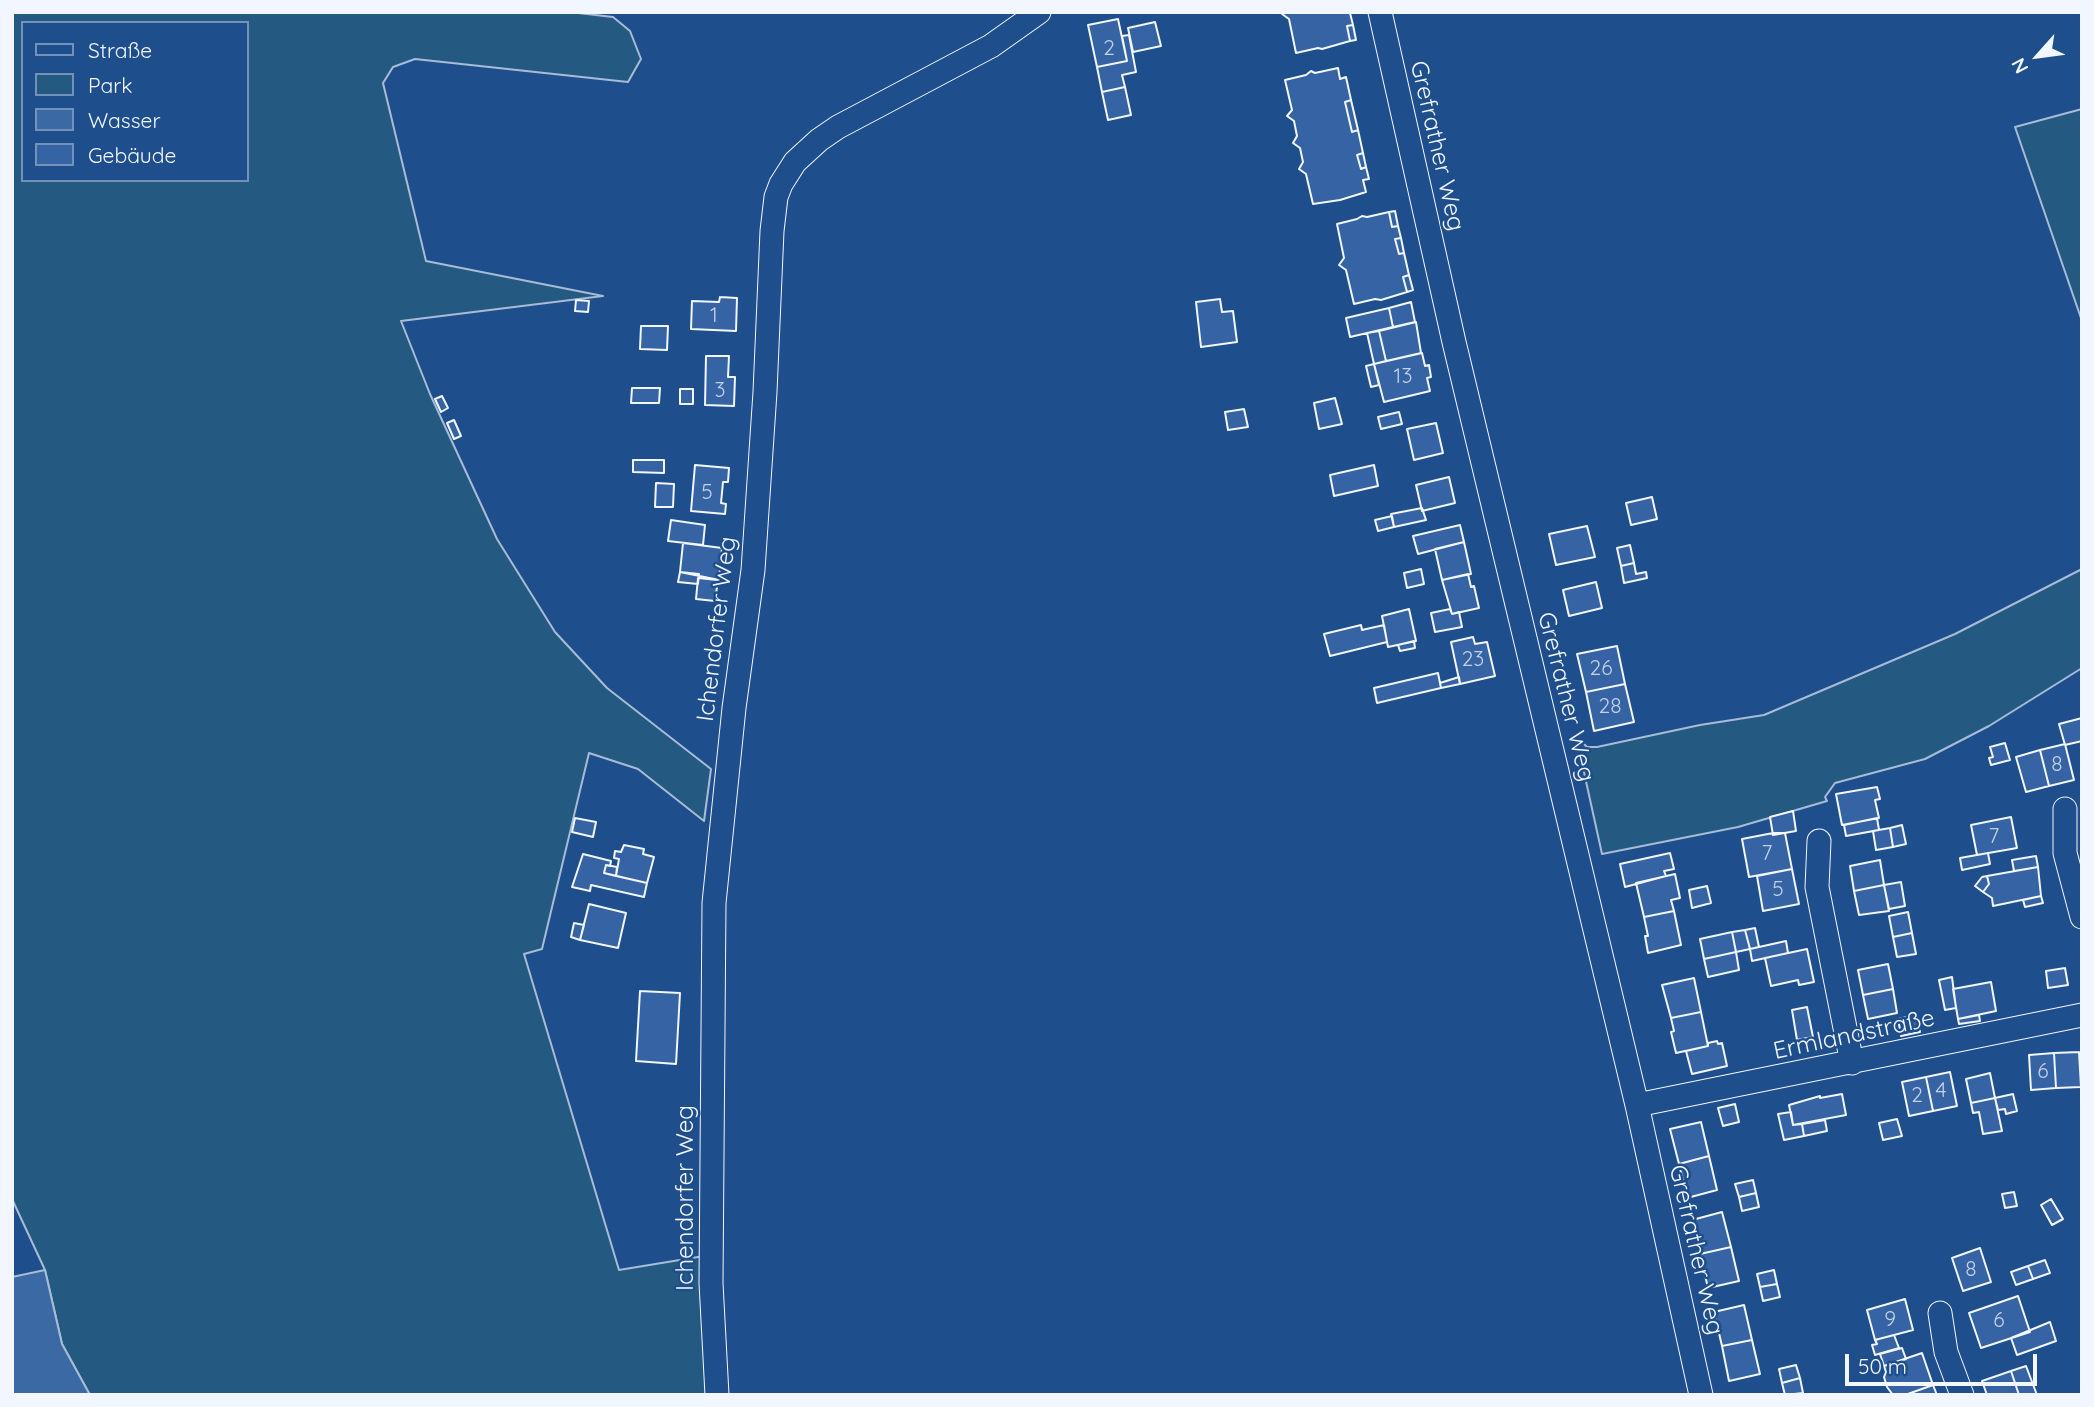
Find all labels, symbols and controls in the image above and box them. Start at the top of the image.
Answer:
legend [21,21,248,182]
north arrow [2003,21,2073,91]
house number: 2 [1103,36,1115,62]
text: Straße [88,37,152,63]
text: N [2006,54,2033,78]
street label: Grefrather Weg [1403,58,1471,234]
text: Park [88,72,132,98]
text: Wasser [88,107,160,133]
text: Gebäude [88,142,176,168]
house number: 1 [710,303,718,329]
house number: 13 [1394,364,1412,390]
house number: 3 [714,378,726,404]
house number: 5 [701,480,713,506]
street label: Ichendorfer Weg [691,535,743,723]
street label: Grefrather Weg [1531,609,1601,785]
house number: 23 [1462,647,1484,673]
house number: 26 [1590,656,1612,682]
house number: 28 [1599,694,1621,720]
house number: 8 [2051,752,2063,778]
house number: 7 [1989,824,1999,850]
house number: 7 [1762,841,1772,867]
house number: 5 [1772,877,1784,903]
street label: Ermlandstraße [1771,1004,1937,1066]
house number: 6 [2037,1059,2049,1085]
house number: 4 [1935,1078,1947,1104]
house number: 2 [1911,1083,1923,1109]
street label: Ichendorfer Weg [672,1105,700,1291]
street label: Grefrather Weg [1662,1162,1730,1338]
house number: 8 [1965,1257,1977,1283]
house number: 9 [1884,1307,1896,1333]
house number: 6 [1993,1308,2005,1334]
scale bar [1849,1340,2042,1384]
text: 50 m [1858,1353,1907,1379]

